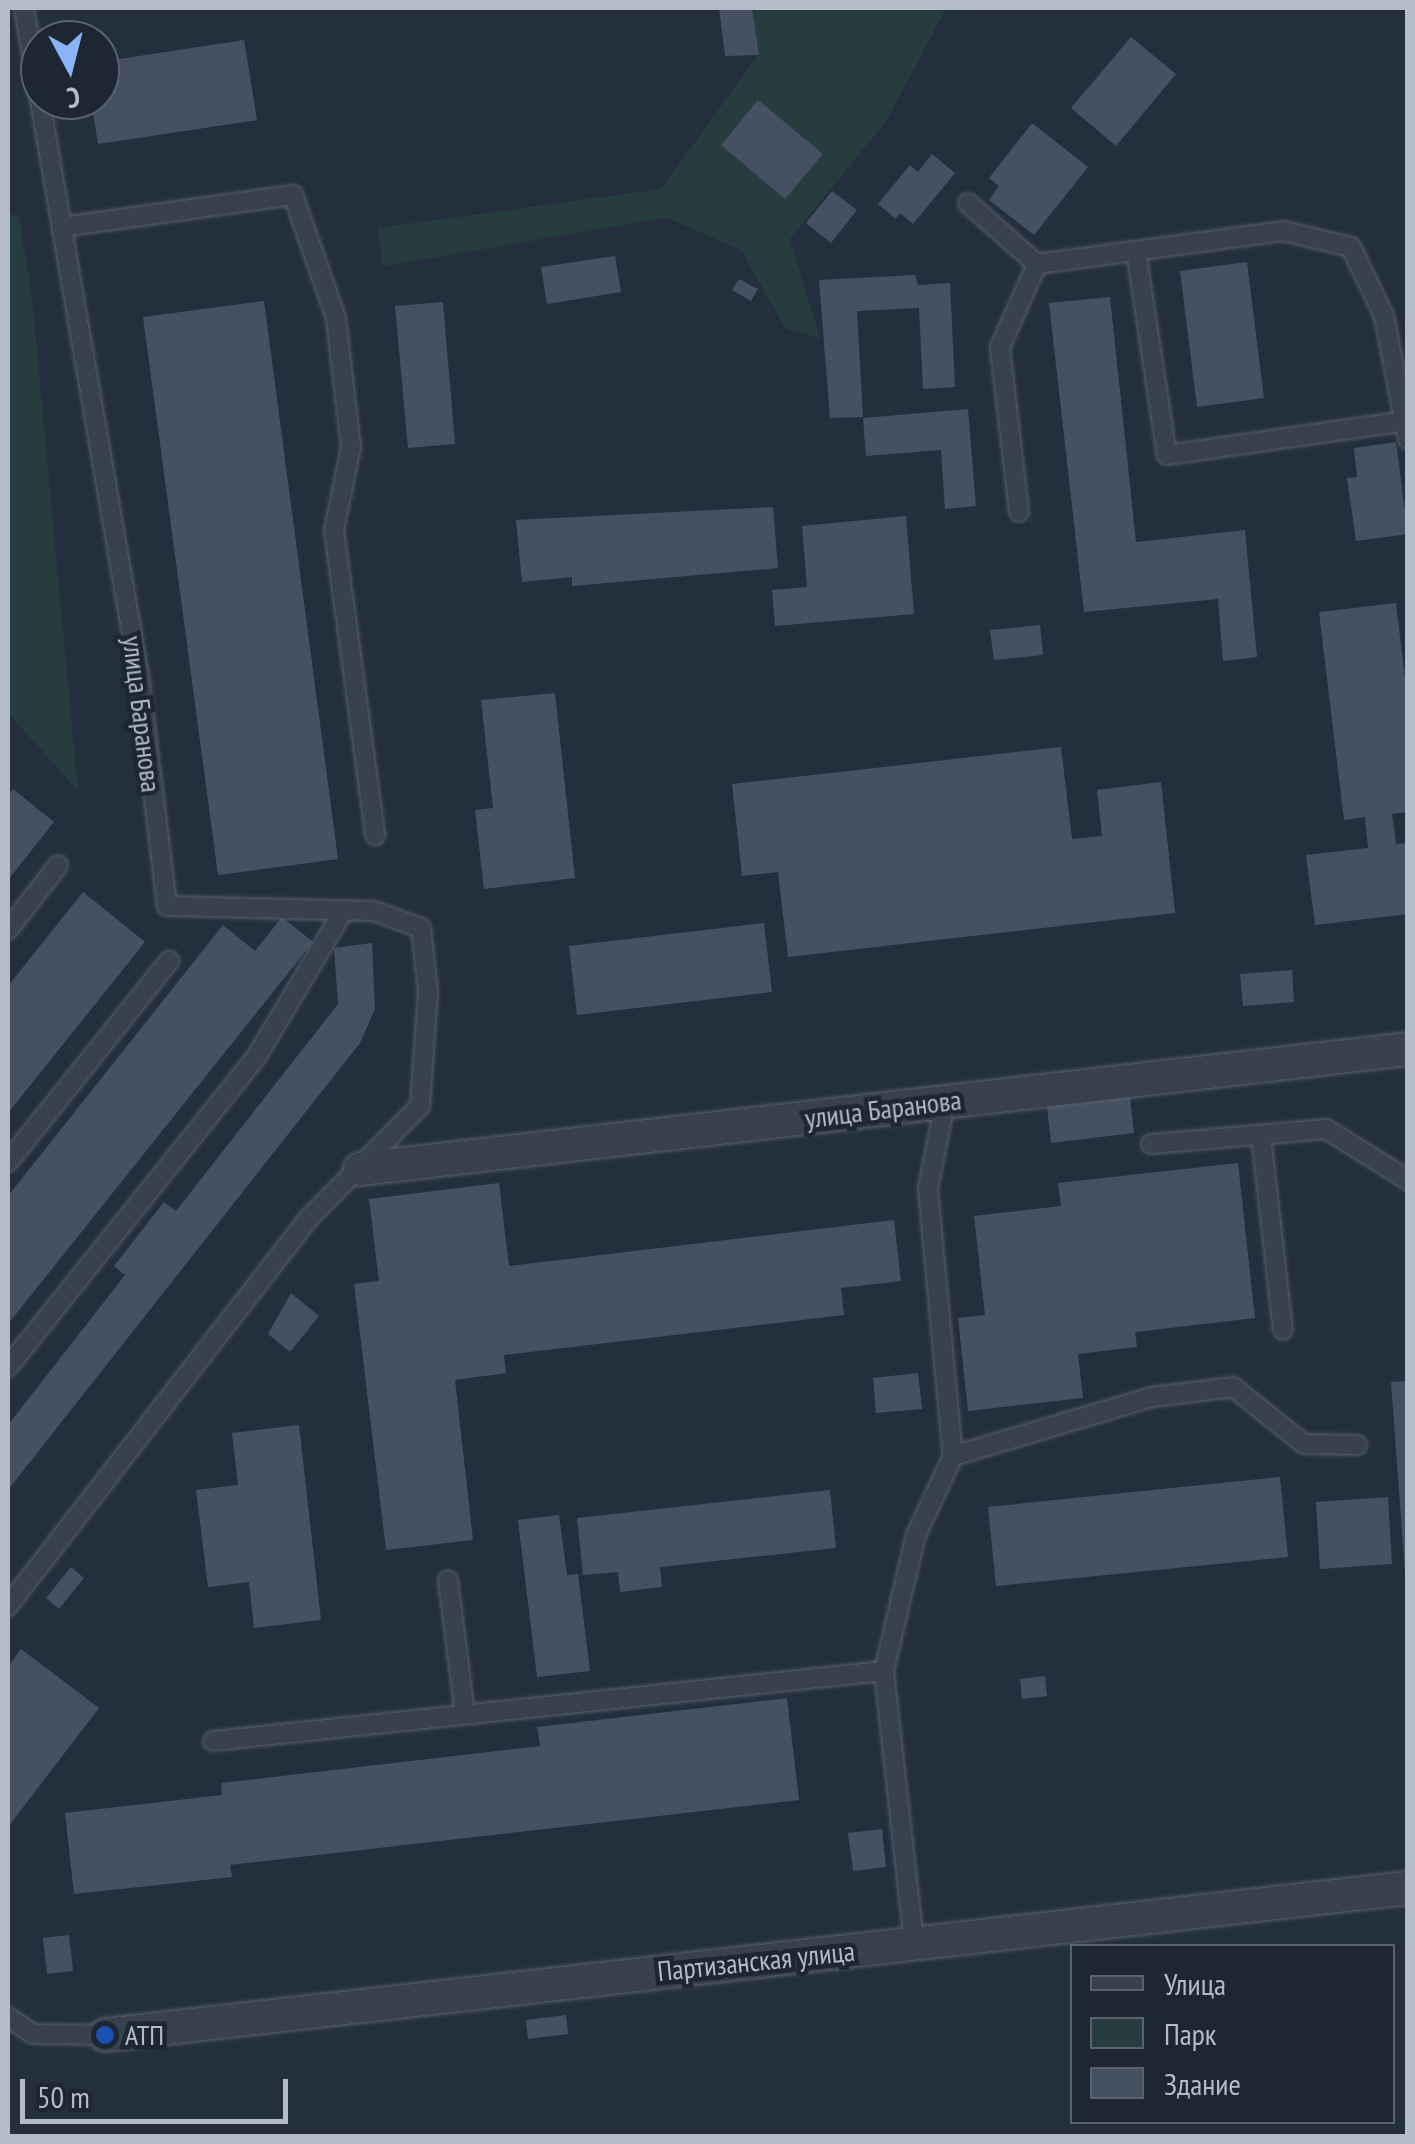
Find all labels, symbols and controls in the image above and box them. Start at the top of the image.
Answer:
north arrow [20,20,120,120]
text: С [65,79,82,117]
street label: улица Баранова [116,634,168,794]
street label: улица Баранова [803,1083,963,1135]
street label: Партизанская улица [656,1934,856,1988]
legend [1070,1944,1395,2124]
text: Улица [1164,1964,1226,2003]
text: Парк [1164,2014,1216,2053]
place label: АТП [125,2018,164,2052]
marker: АТП [94,2024,116,2046]
scale bar [25,2059,292,2121]
text: Здание [1164,2064,1241,2103]
text: 50 m [37,2077,90,2116]

